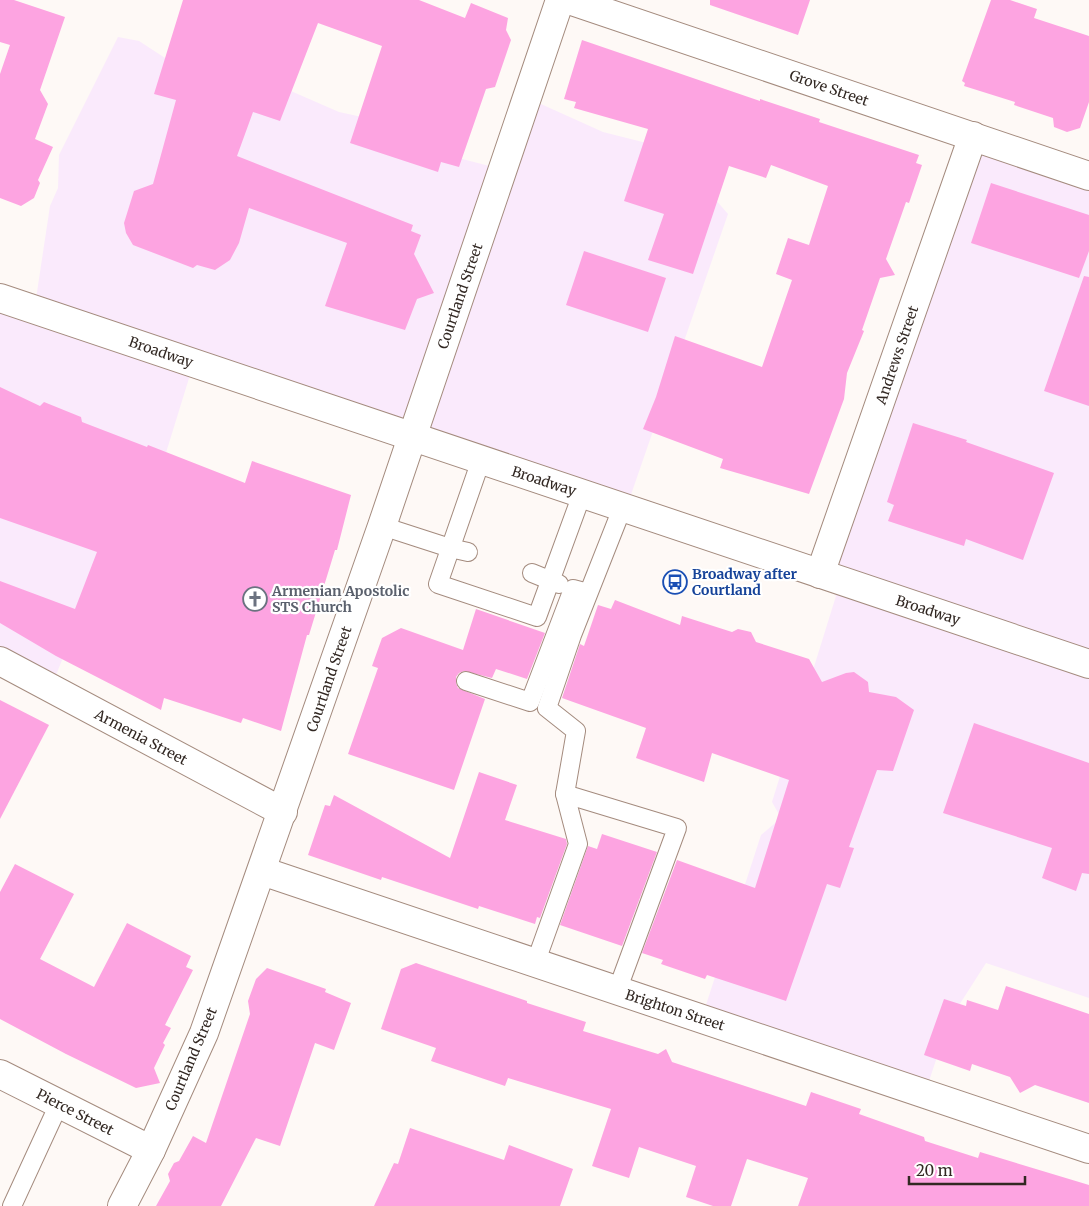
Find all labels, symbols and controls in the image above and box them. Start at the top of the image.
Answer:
street label: Grove Street [787,66,871,110]
street label: Courtland Street [433,240,487,351]
street label: Andrews Street [871,303,922,408]
street label: Broadway [126,333,196,372]
street label: Broadway [509,462,579,500]
place label: Broadway after Courtland [692,565,797,599]
bus stop icon: Broadway after Courtland [662,569,688,595]
place label: Armenian Apostolic STS Church [271,582,409,616]
church icon: Armenian Apostolic STS Church [242,586,268,612]
street label: Broadway [893,591,963,629]
street label: Courtland Street [302,623,356,734]
street label: Armenia Street [91,705,191,769]
street label: Brighton Street [623,985,727,1035]
street label: Courtland Street [161,1004,221,1113]
street label: Pierce Street [33,1085,117,1139]
scale bar [909,1154,1025,1186]
text: 20 m [916,1161,953,1180]

